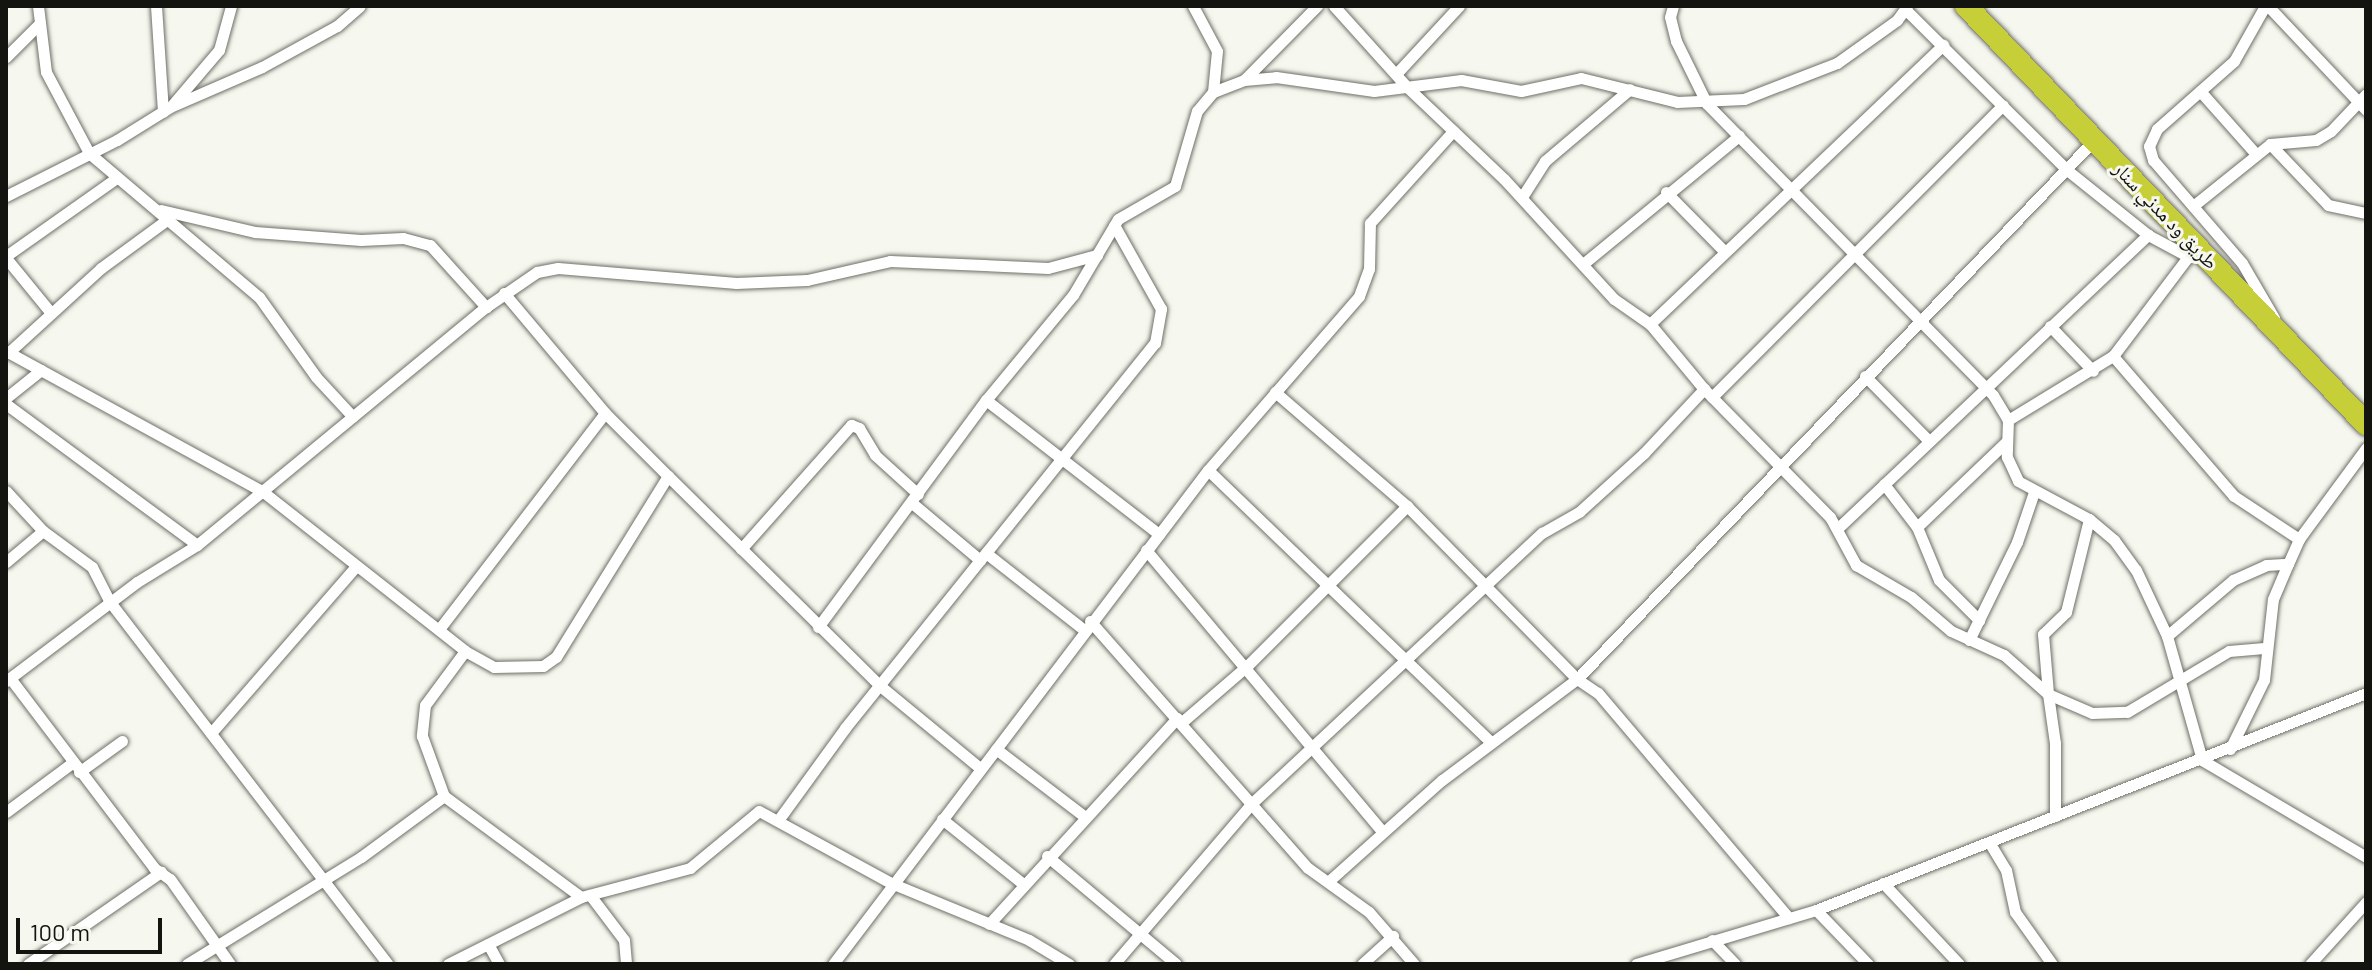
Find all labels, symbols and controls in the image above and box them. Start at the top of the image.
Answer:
street label: طريق ود مدني سنار [2109,156,2223,274]
scale bar [20,902,166,952]
text: 100 m [30,917,90,946]

